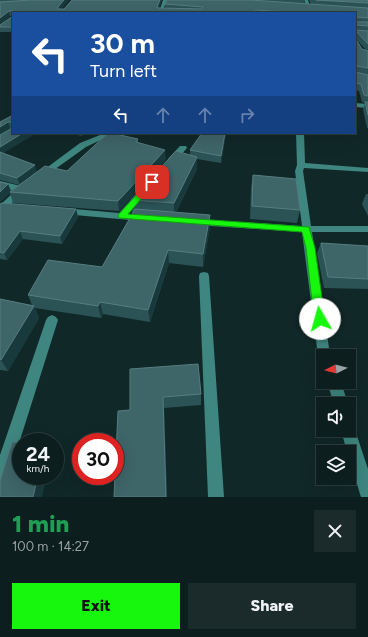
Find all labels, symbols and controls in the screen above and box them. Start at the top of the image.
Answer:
text: 30 m [90,26,155,60]
icon: left [24,28,76,80]
text: Turn left [90,60,157,82]
icon: left [110,104,132,126]
icon: ahead [152,104,174,126]
icon: ahead [194,104,216,126]
icon: right [236,104,258,126]
pin [135,165,169,199]
icon: arrive [141,171,163,193]
position arrow [299,298,341,340]
north arrow [316,349,356,389]
map controls [316,349,356,485]
button: sound [316,397,356,437]
speed limit sign: 30 [72,433,124,485]
text: 24 [26,442,50,466]
button: layers [316,445,356,485]
text: km/h [27,462,49,475]
text: 1 min [12,509,69,538]
button: close [314,510,356,552]
text: 100 m · 14:27 [12,539,89,554]
button: Exit [12,583,180,629]
button: Share [188,583,356,629]

